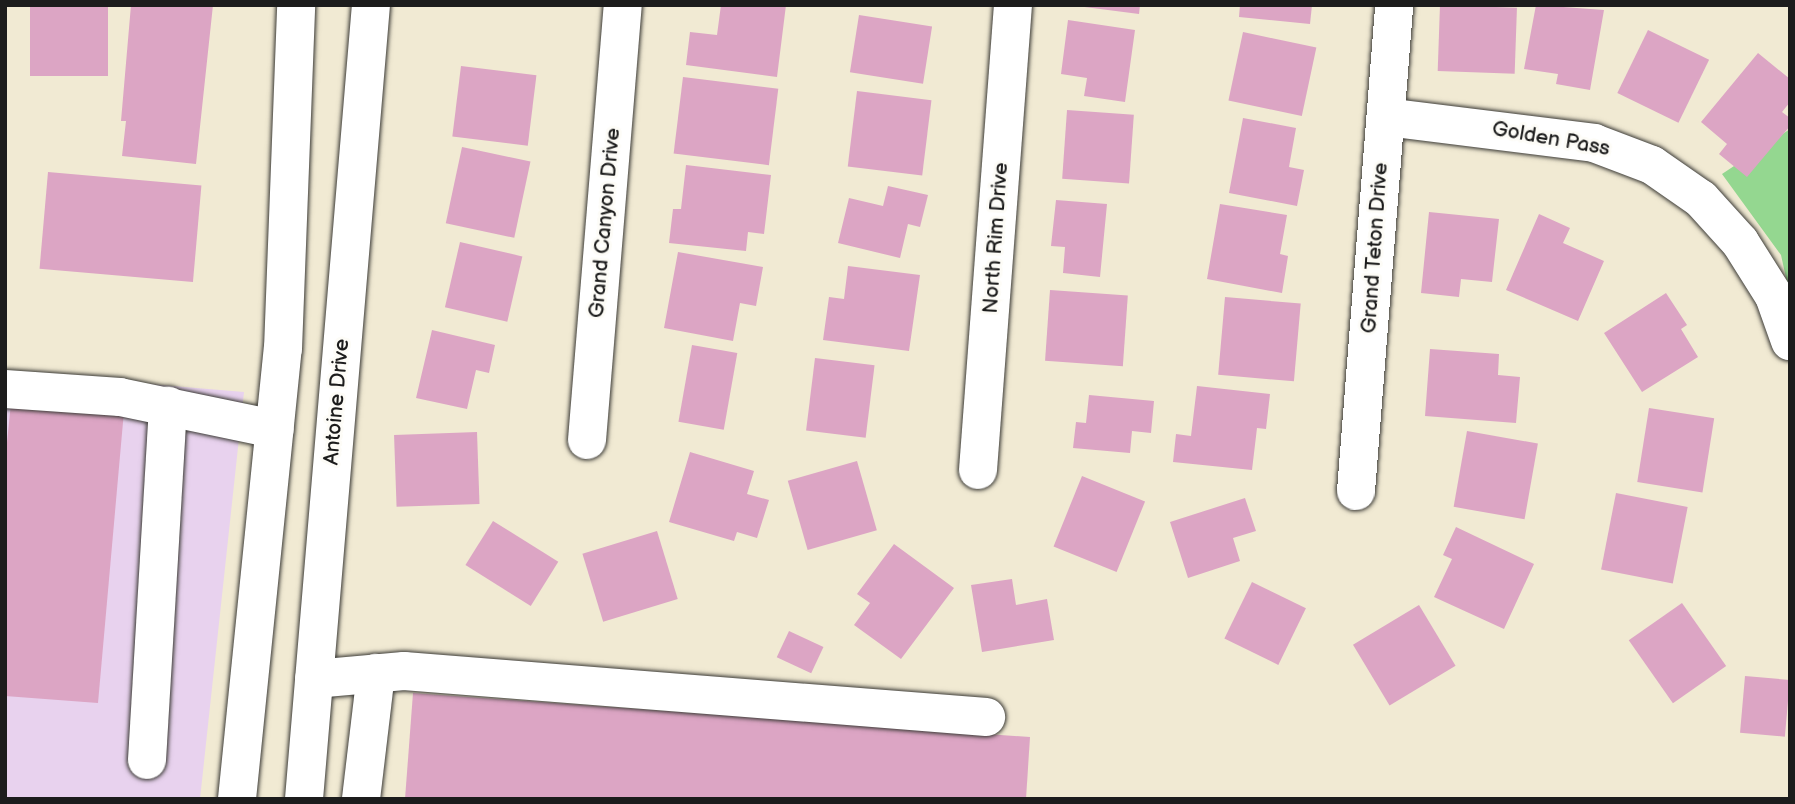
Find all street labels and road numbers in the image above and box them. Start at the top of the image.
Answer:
street label: Golden Pass [1490,116,1612,162]
street label: Grand Canyon Drive [584,127,626,319]
street label: Grand Teton Drive [1356,161,1394,335]
street label: North Rim Drive [978,162,1014,314]
street label: Antoine Drive [319,338,355,466]

